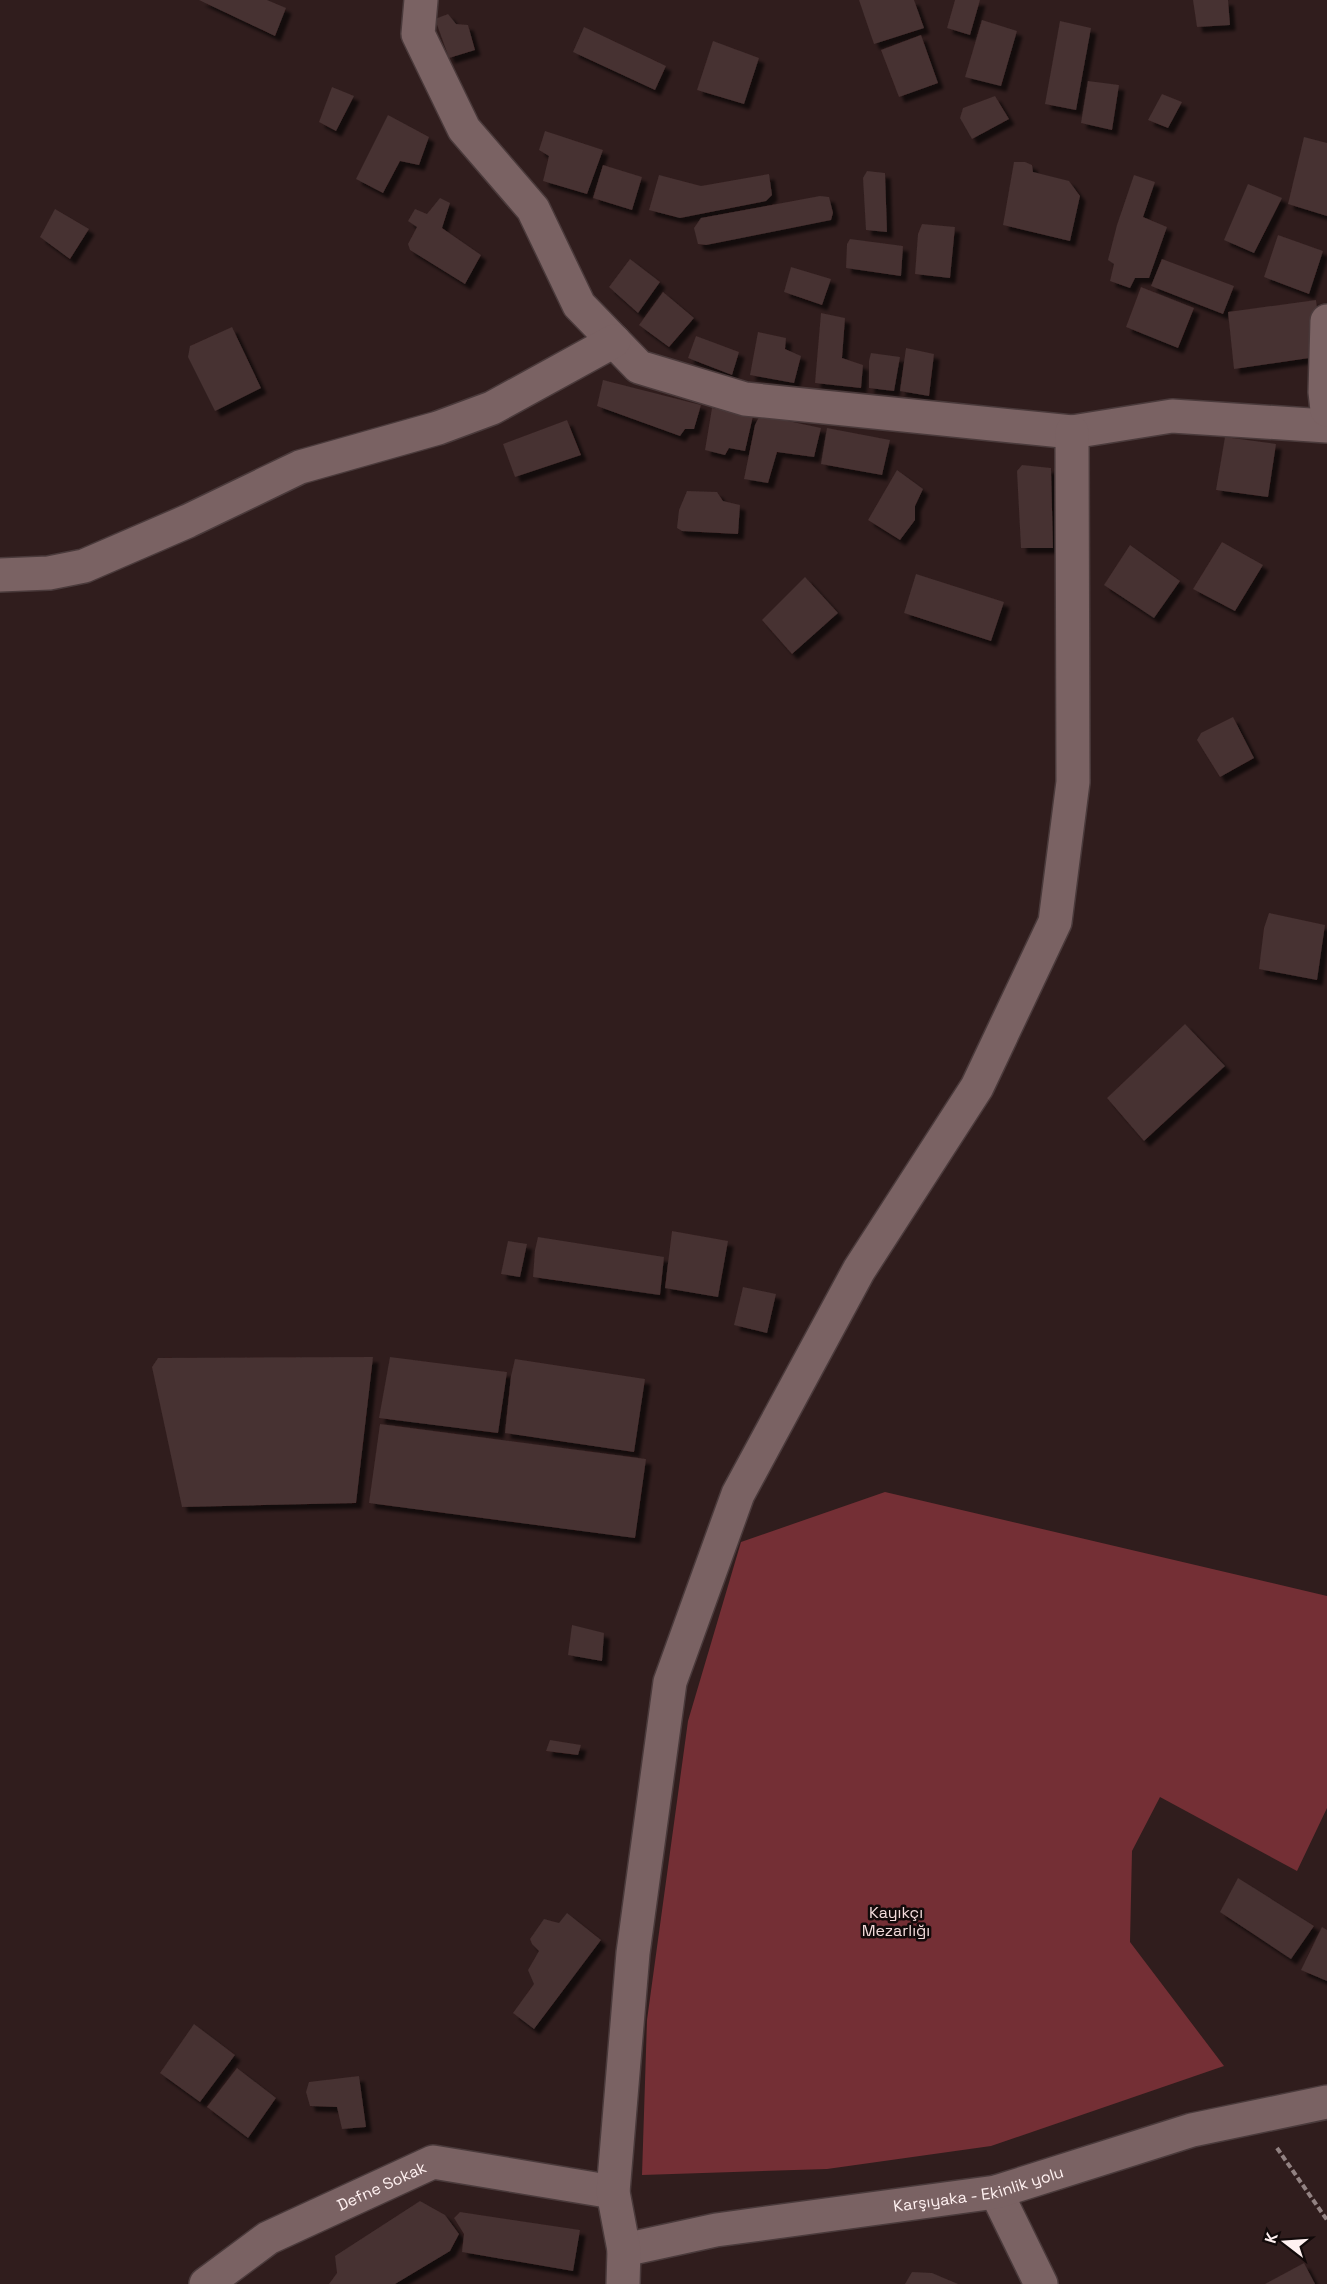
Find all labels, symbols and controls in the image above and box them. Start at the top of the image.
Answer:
park label: Kayıkçı Mezarlığı [862,1902,930,1941]
street label: Defne Sokak [333,2156,430,2216]
street label: Karşıyaka - Ekinlik yolu [892,2161,1066,2217]
north arrow [1255,2212,1315,2272]
text: K [1260,2230,1283,2246]

